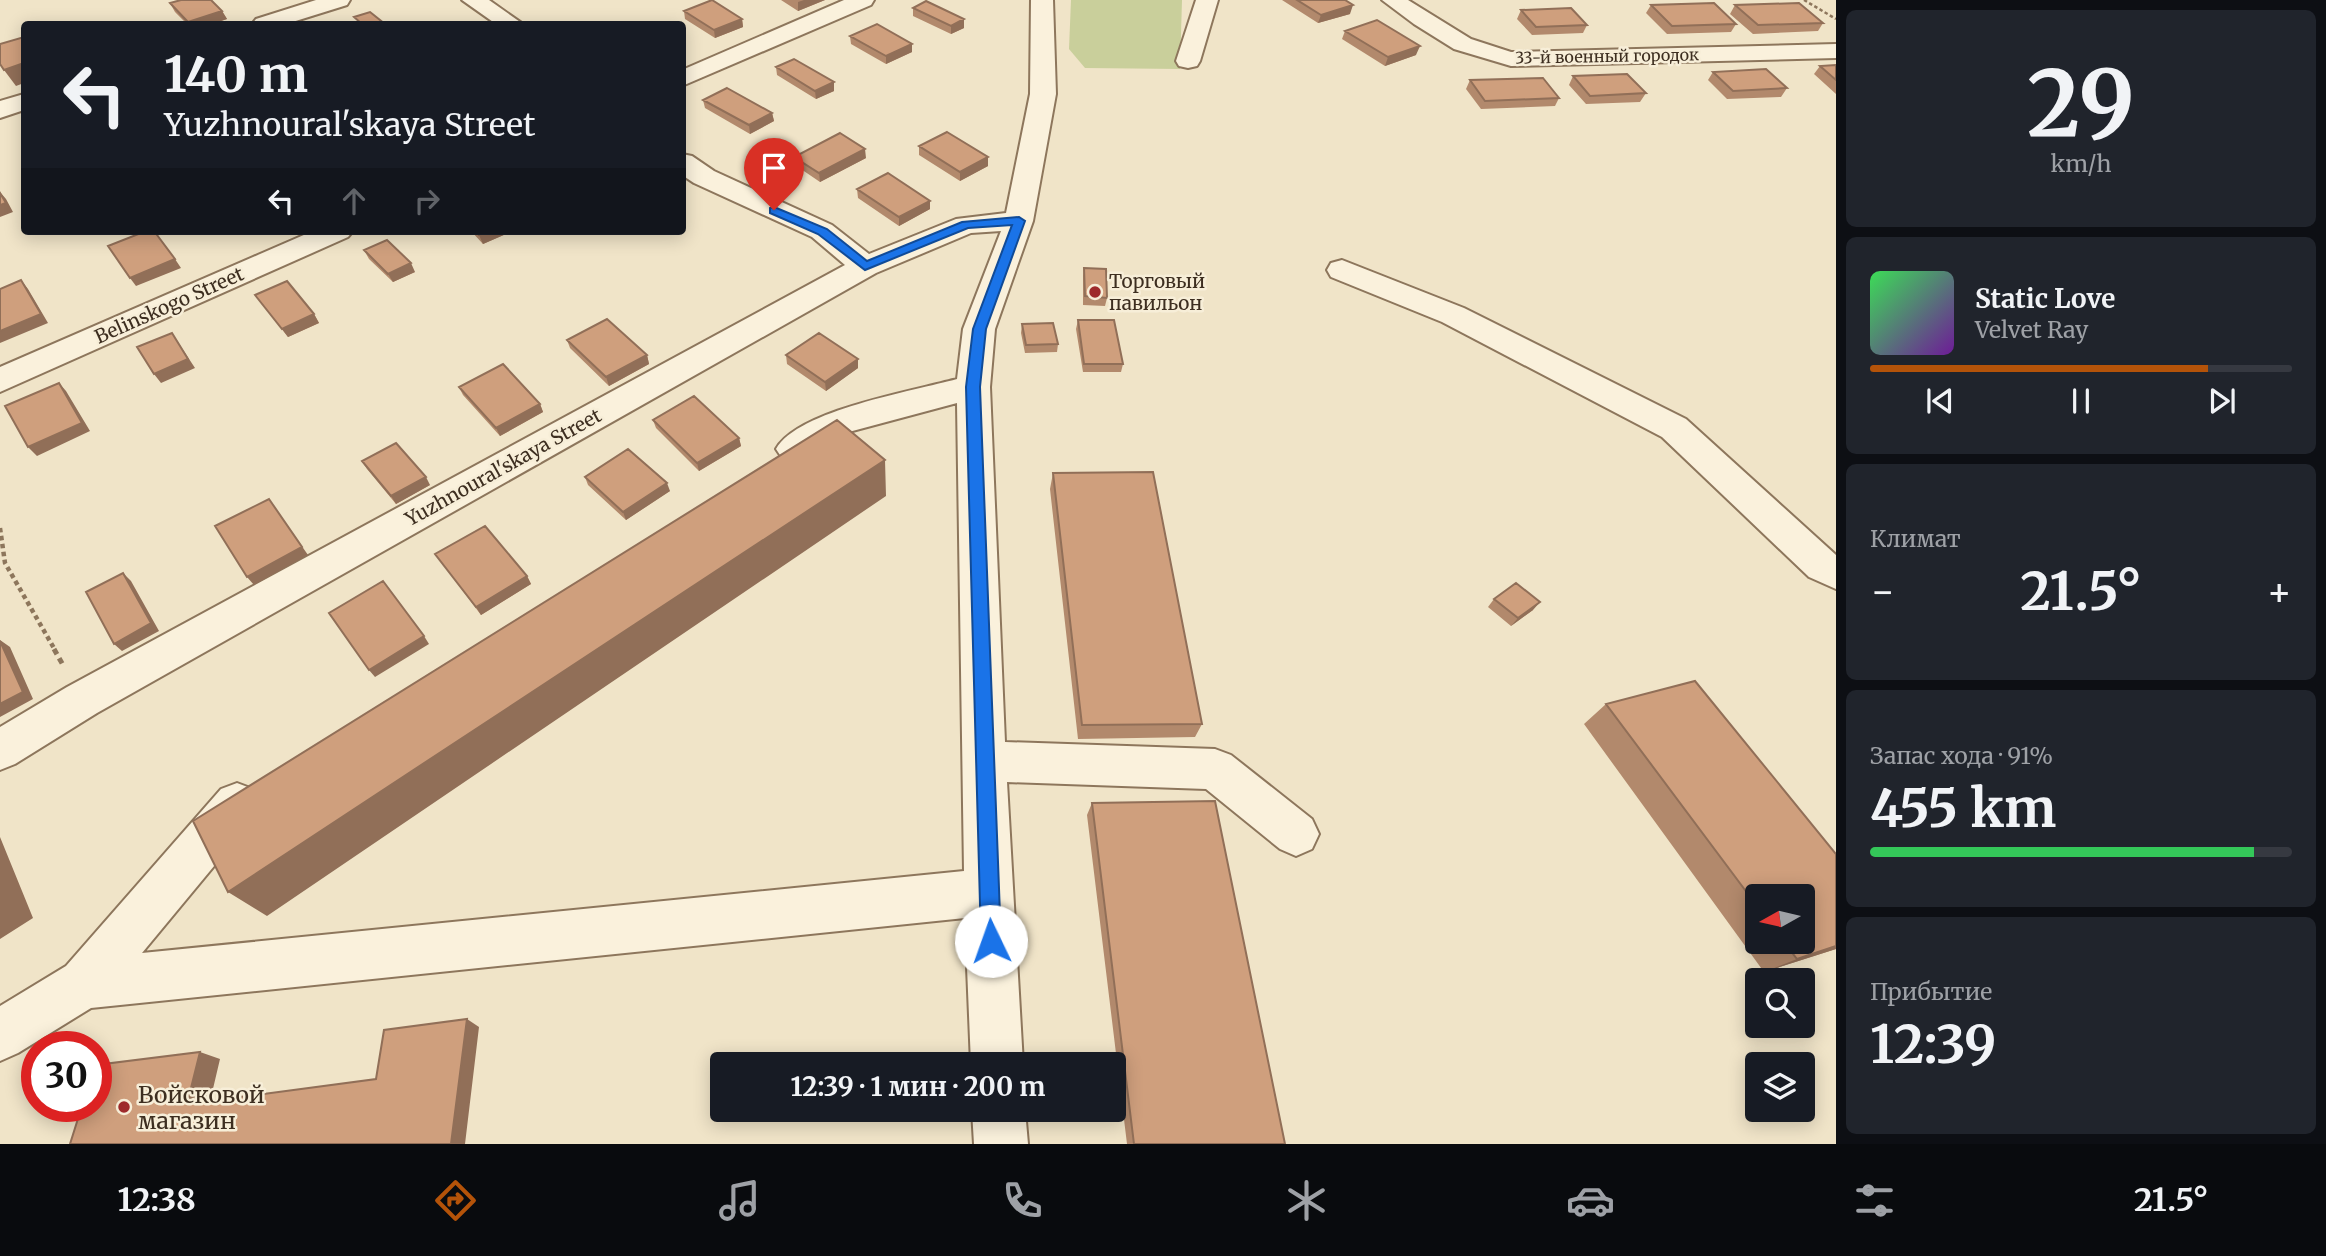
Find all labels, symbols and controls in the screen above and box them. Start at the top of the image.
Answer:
text: 140 m [164,44,308,105]
street label: 33-й военный городок [1515,44,1699,68]
text: 29 [2027,46,2135,161]
icon: left [49,49,140,140]
text: Yuzhnoural'skaya Street [164,105,536,145]
pin [744,138,804,210]
icon: arrive [755,149,793,187]
text: km/h [2051,149,2111,178]
icon: left [262,182,300,220]
icon: ahead [335,182,373,220]
icon: right [408,182,446,220]
street label: Belinskogo Street [91,261,248,349]
place label: Торговый павильон [1109,269,1205,315]
text: Static Love [1975,282,2115,315]
marker: Торговый павильон [1087,284,1103,300]
text: Velvet Ray [1975,315,2088,344]
icon: previous [1921,382,1959,420]
icon: pause [2062,382,2100,420]
icon: next [2203,382,2241,420]
street label: Yuzhnoural'skaya Street [400,403,606,531]
text: Климат [1870,524,1961,553]
text: 21.5° [2020,559,2142,624]
text: − [1870,568,1895,615]
text: + [2267,568,2292,615]
text: Запас хода · 91% [1870,741,2053,770]
text: 455 km [1870,776,2056,841]
north arrow [1745,884,1815,954]
map controls [1745,884,1815,1122]
position arrow [954,904,1028,978]
button: search [1745,968,1815,1038]
text: Прибытие [1870,977,1992,1006]
text: 12:39 [1870,1012,1996,1077]
speed limit sign: 30 [21,1031,112,1122]
button: layers [1745,1052,1815,1122]
text: 12:39 · 1 мин · 200 m [791,1070,1045,1103]
place label: Войсковой магазин [138,1080,265,1135]
marker: Войсковой магазин [116,1099,132,1115]
icon: directions [431,1176,480,1225]
icon: music [715,1176,764,1225]
icon: phone [998,1176,1047,1225]
icon: climate [1282,1176,1331,1225]
icon: car [1566,1176,1615,1225]
icon: filters [1850,1176,1899,1225]
text: 12:38 [117,1180,196,1220]
text: 21.5° [2134,1180,2209,1220]

